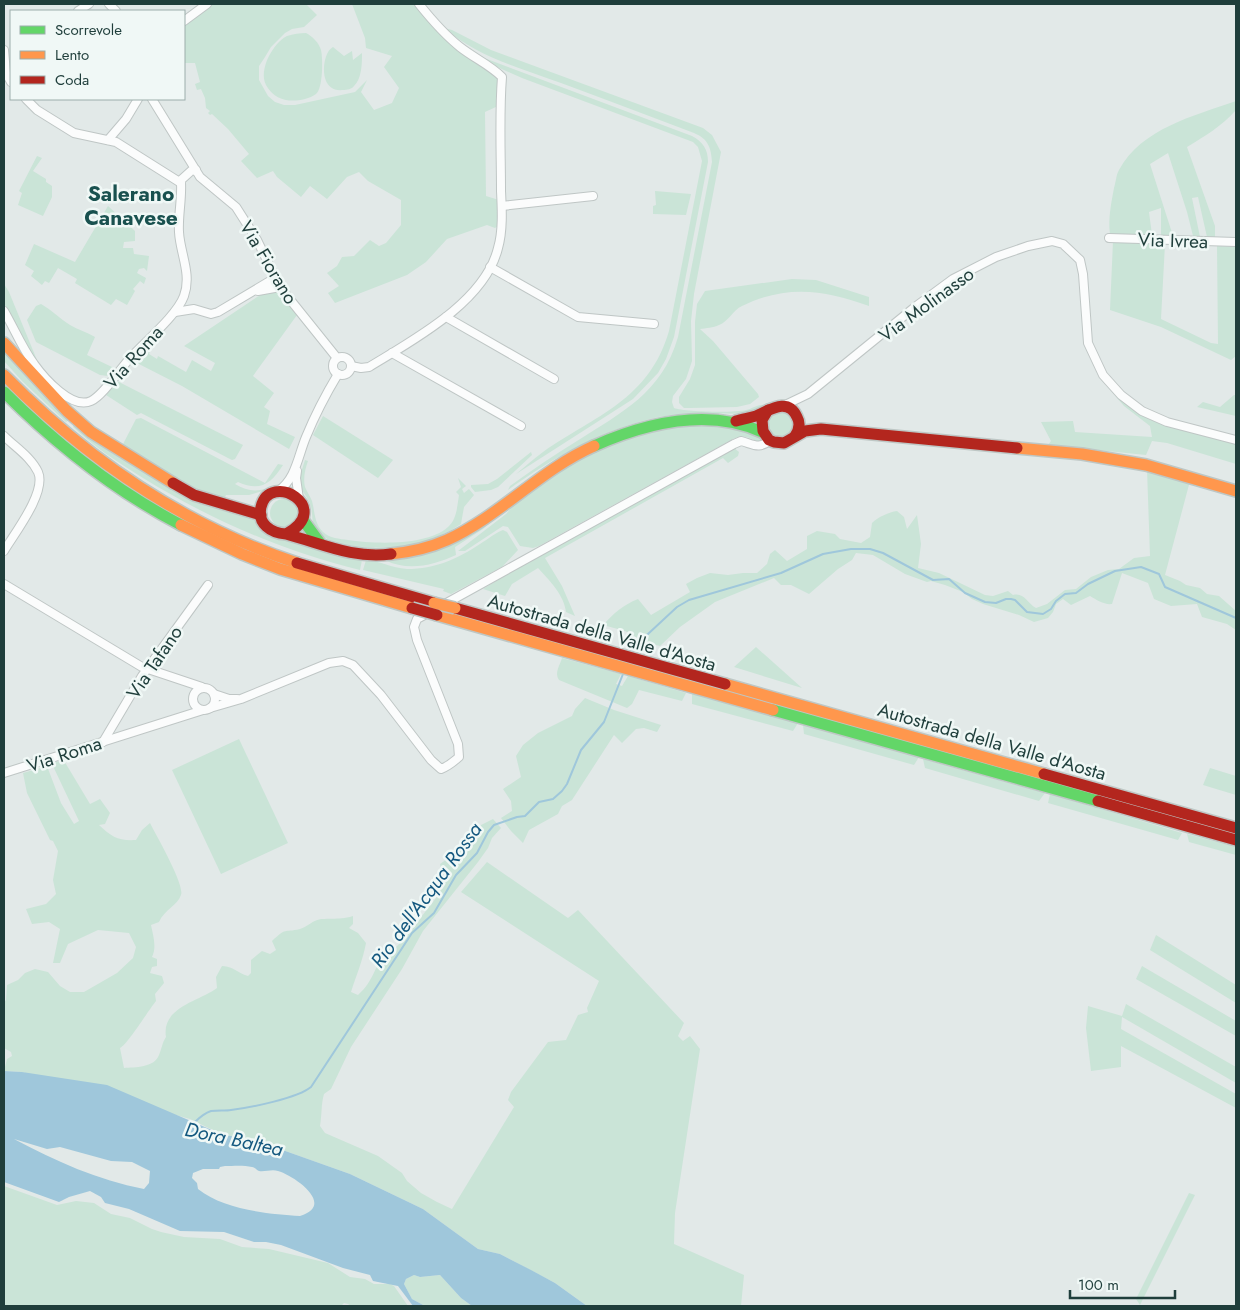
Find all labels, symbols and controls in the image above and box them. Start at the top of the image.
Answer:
legend [10,10,185,100]
text: Scorrevole [55,19,122,41]
text: Lento [55,44,89,66]
text: Coda [55,69,89,91]
district label: Salerano Canavese [84,179,178,233]
street label: Via Fiorano [233,215,304,309]
street label: Via Ivrea [1137,226,1209,255]
street label: Via Molinasso [873,261,980,348]
street label: Via Roma [97,320,169,395]
street label: Autostrada della Valle d'Aosta [484,587,719,678]
street label: Via Tafano [120,620,189,704]
street label: Autostrada della Valle d'Aosta [874,696,1109,787]
street label: Via Roma [23,730,105,779]
water label: Rio dell'Acqua Rossa [364,817,489,974]
water label: Dora Baltea [182,1115,286,1164]
scale bar [1070,1268,1175,1300]
text: 100 m [1078,1274,1119,1296]

